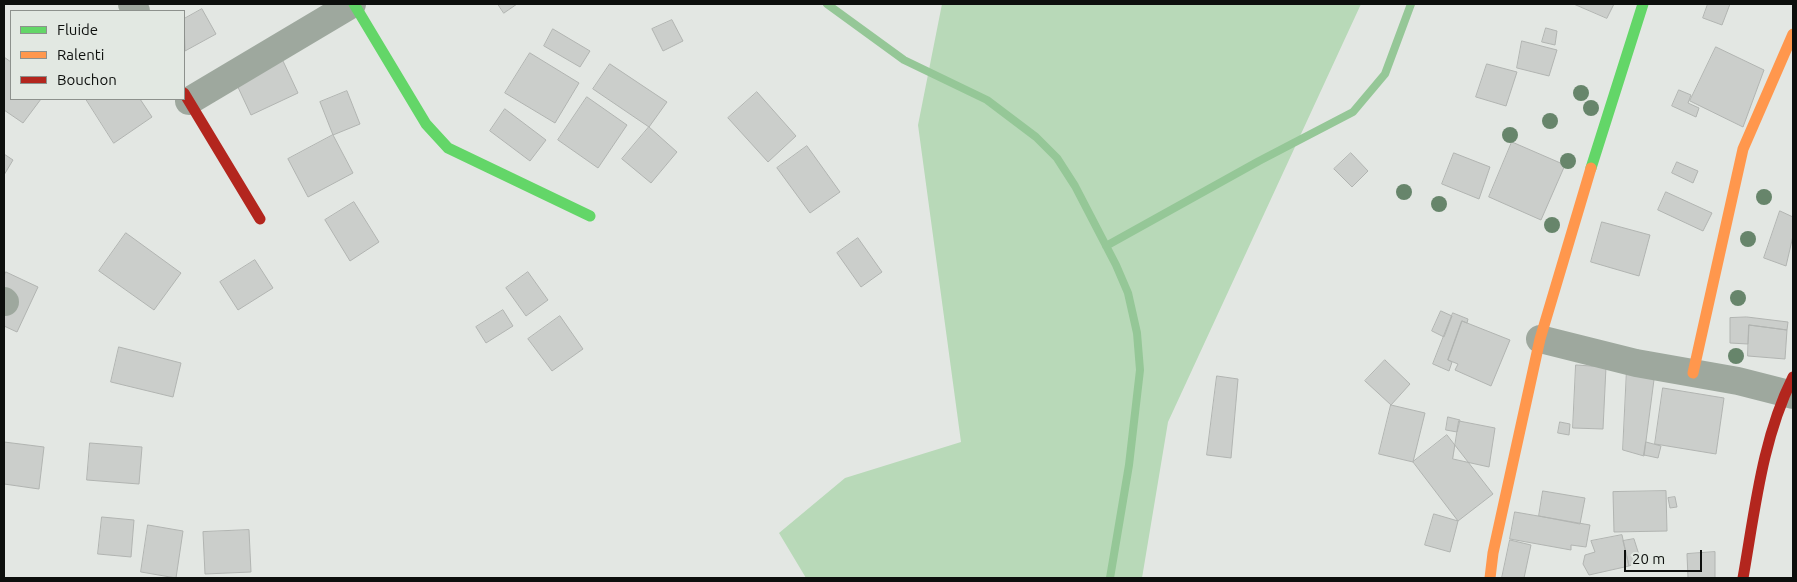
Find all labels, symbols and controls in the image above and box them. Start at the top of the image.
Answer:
legend [10,10,185,100]
text: Fluide [57,21,98,38]
text: Ralenti [57,46,104,63]
text: Bouchon [57,71,117,88]
scale bar [1627,540,1704,572]
text: 20 m [1632,550,1665,567]

